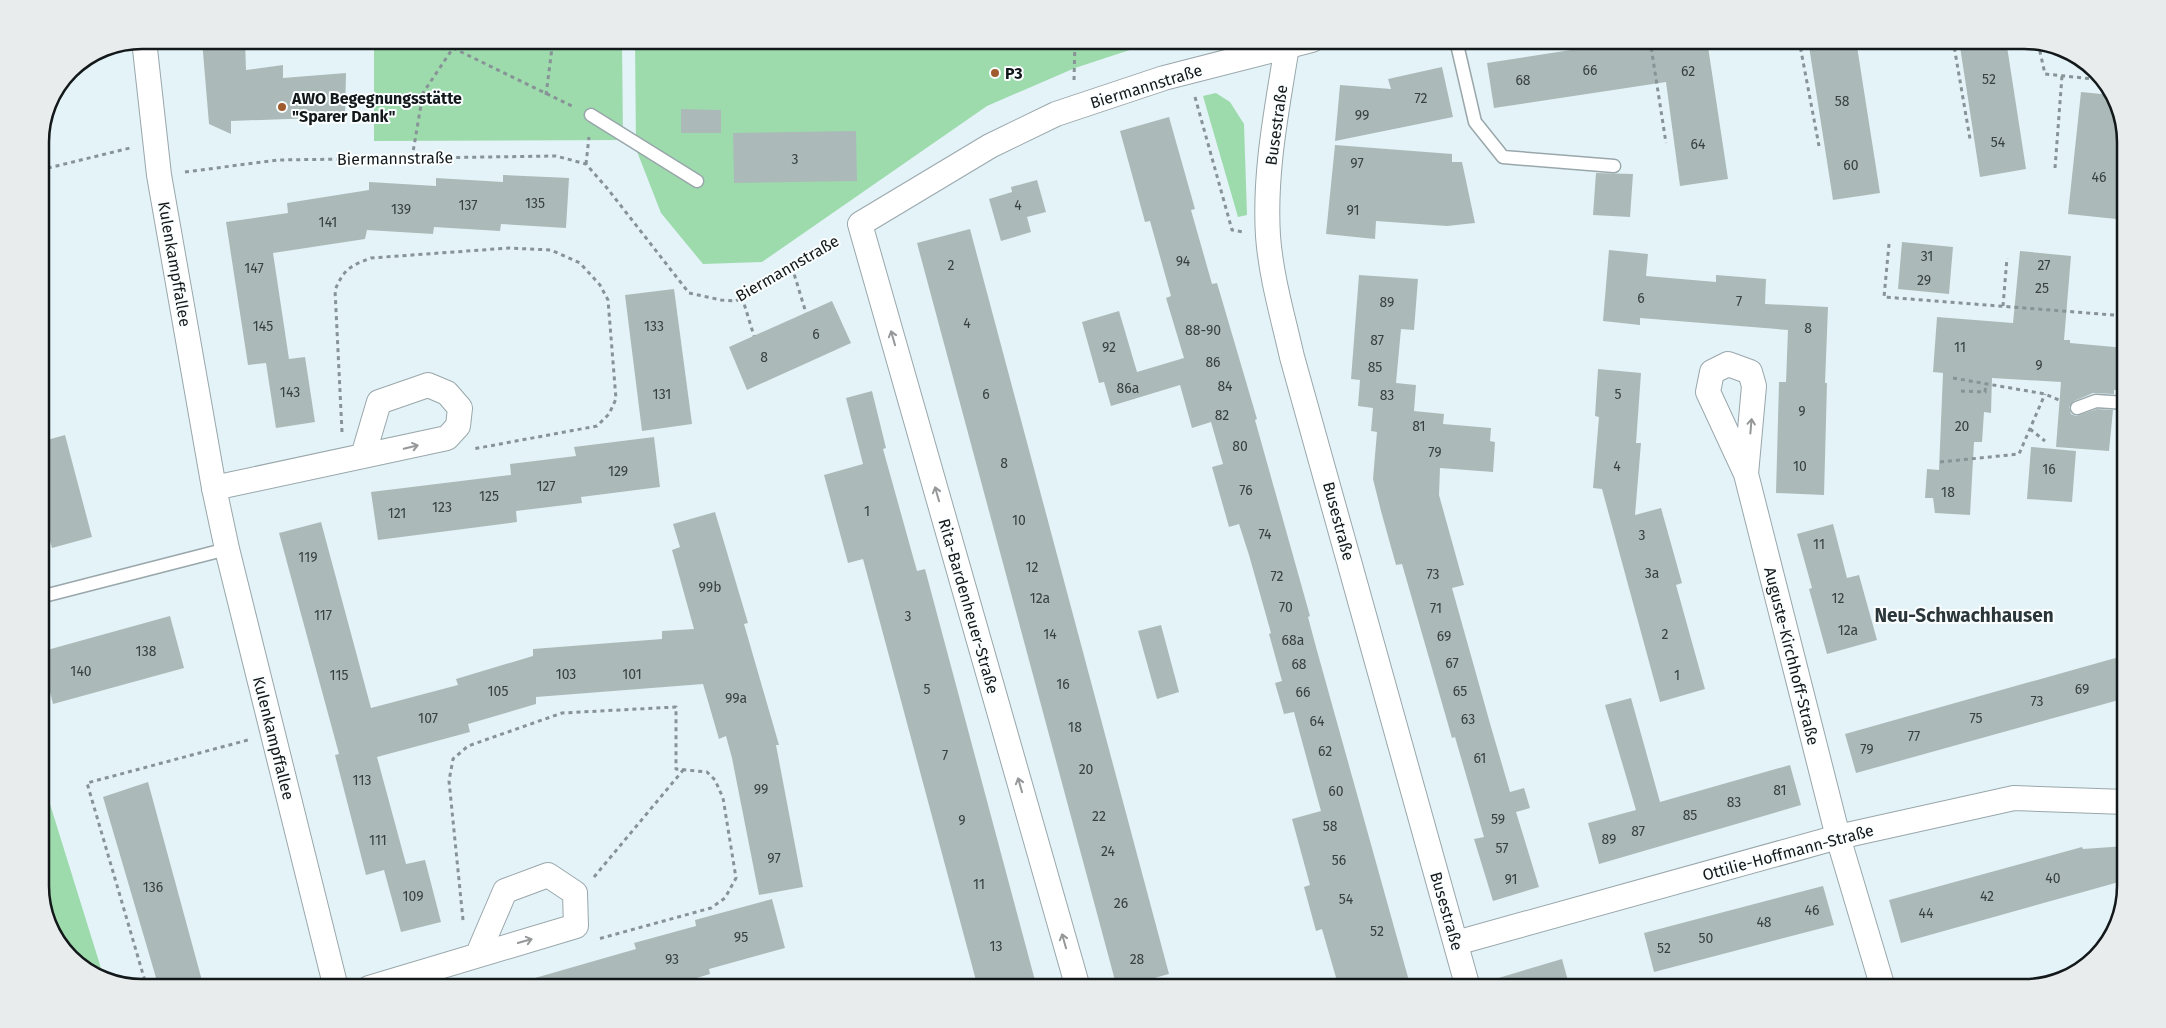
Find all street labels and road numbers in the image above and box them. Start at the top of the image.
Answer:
street label: Biermannstraße [1088,60,1204,113]
street label: Busestraße [1261,84,1292,167]
street label: Biermannstraße [337,148,453,169]
street label: Kulenkampffallee [154,200,195,328]
street label: Biermannstraße [732,231,842,306]
street label: Busestraße [1319,480,1358,563]
street label: Rita-Bardenheuer-Straße [934,516,1003,696]
street label: Auguste-Kirchhoff-Straße [1760,565,1823,747]
street label: Kulenkampffallee [249,674,298,802]
street label: Ottilie-Hoffmann-Straße [1700,820,1876,884]
street label: Busestraße [1426,870,1467,953]

